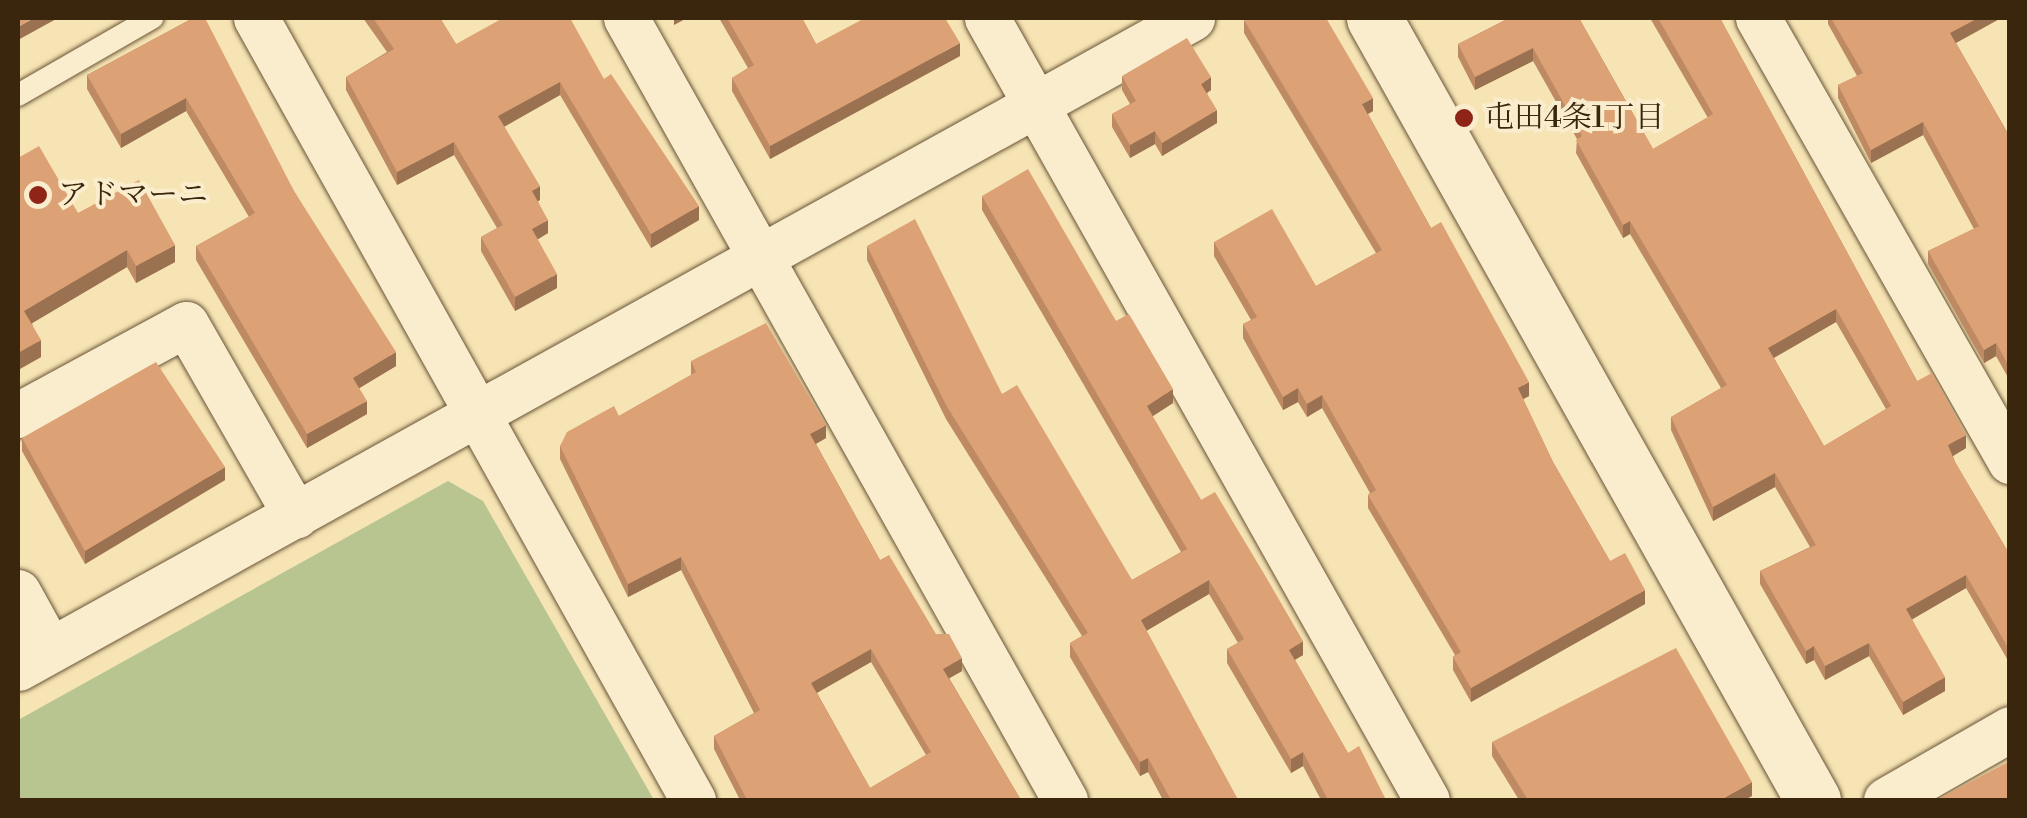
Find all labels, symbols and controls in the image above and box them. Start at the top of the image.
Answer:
place label: 屯田4条1丁目 [1484,100,1665,136]
marker: 屯田4条1丁目 [1453,107,1475,129]
place label: アドマーニ [58,177,208,213]
marker: アドマーニ [27,184,49,206]

